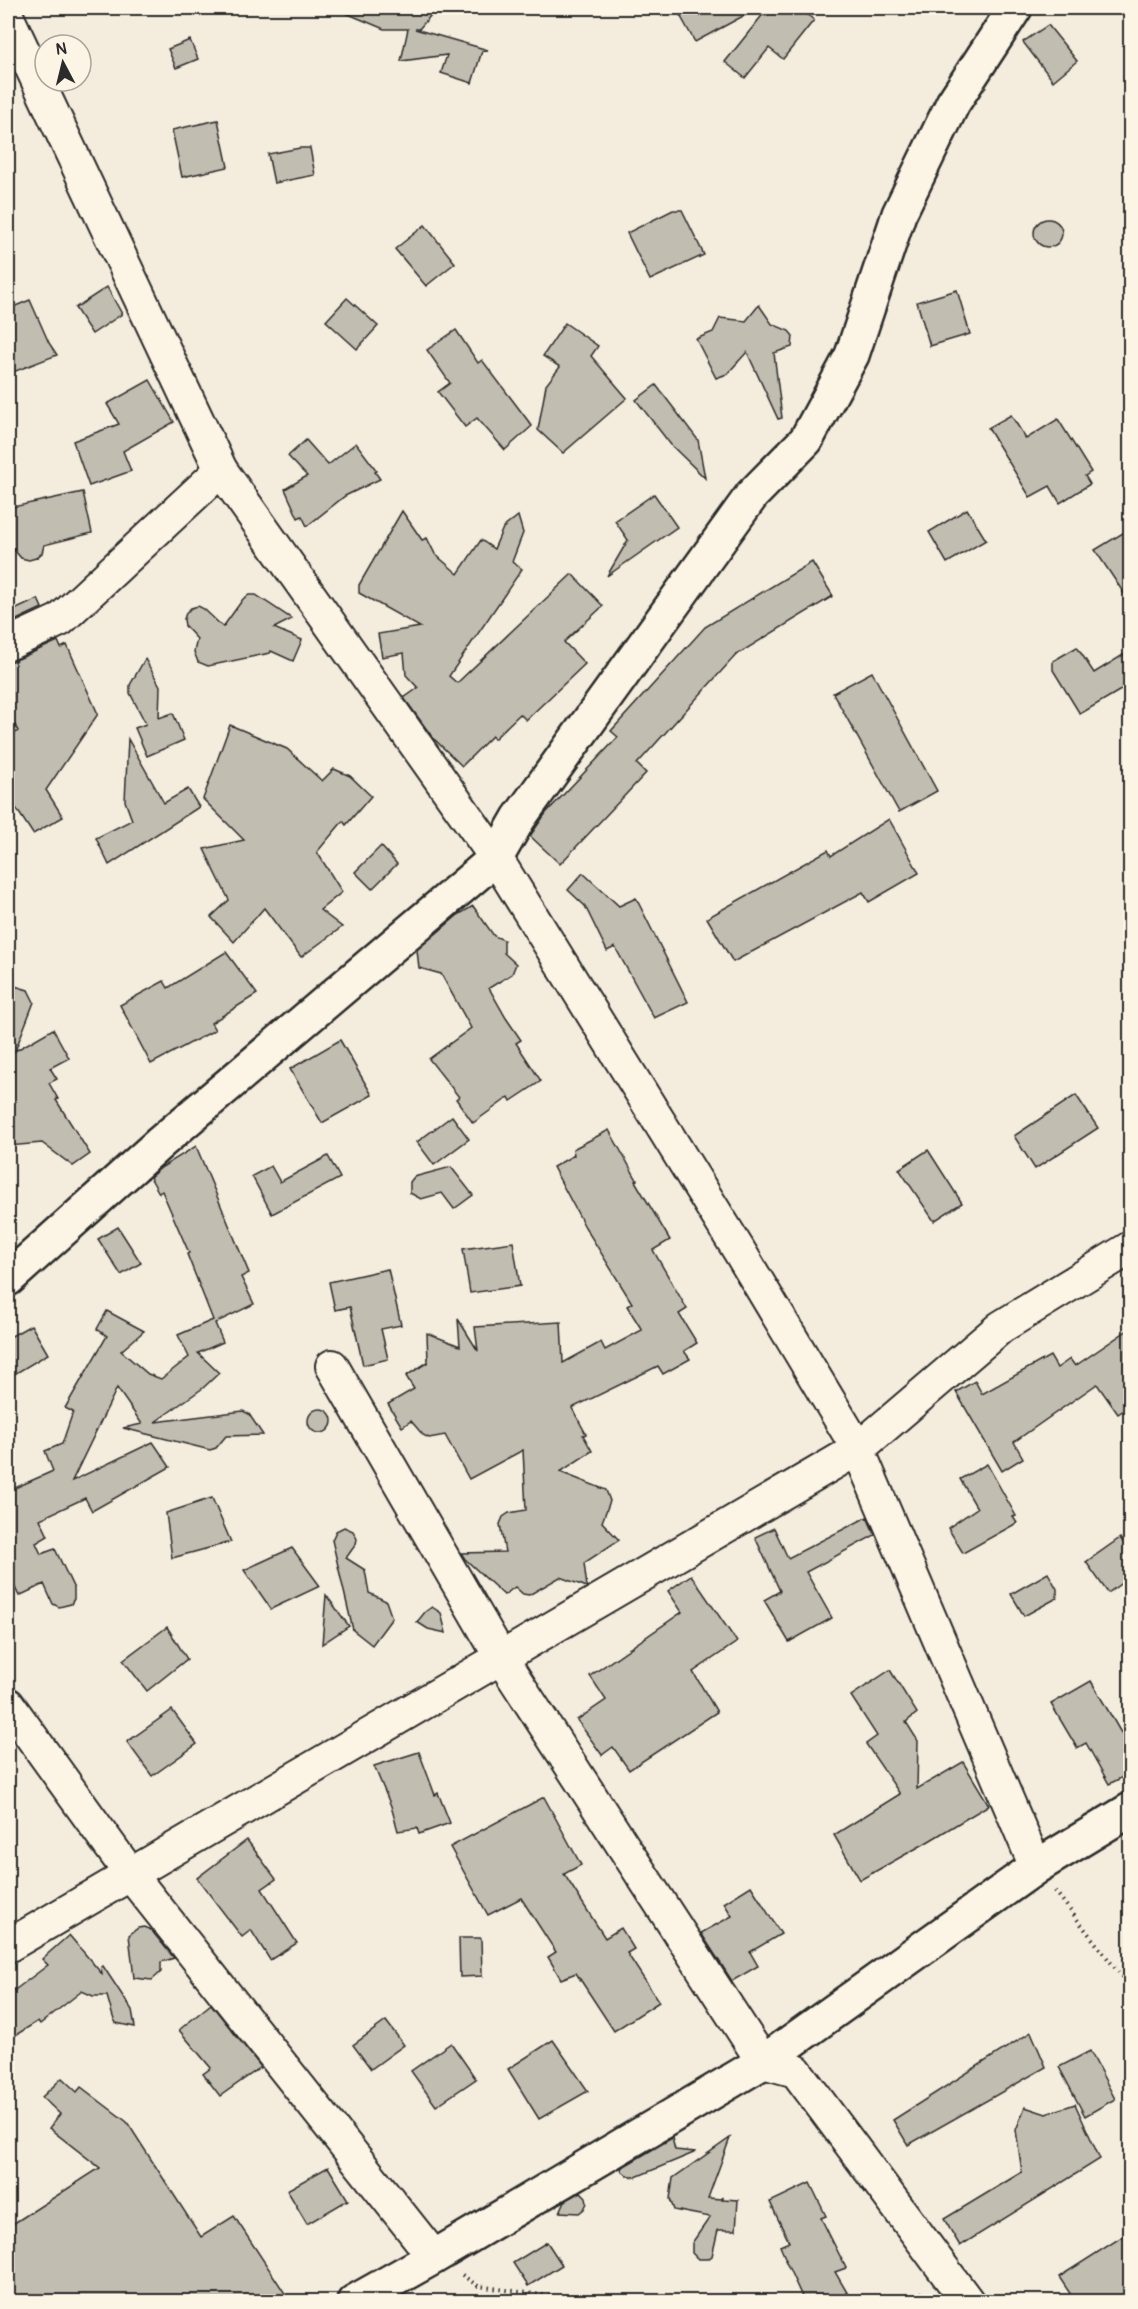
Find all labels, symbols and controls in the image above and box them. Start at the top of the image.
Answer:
north arrow [33,33,93,93]
text: N [55,38,68,60]

